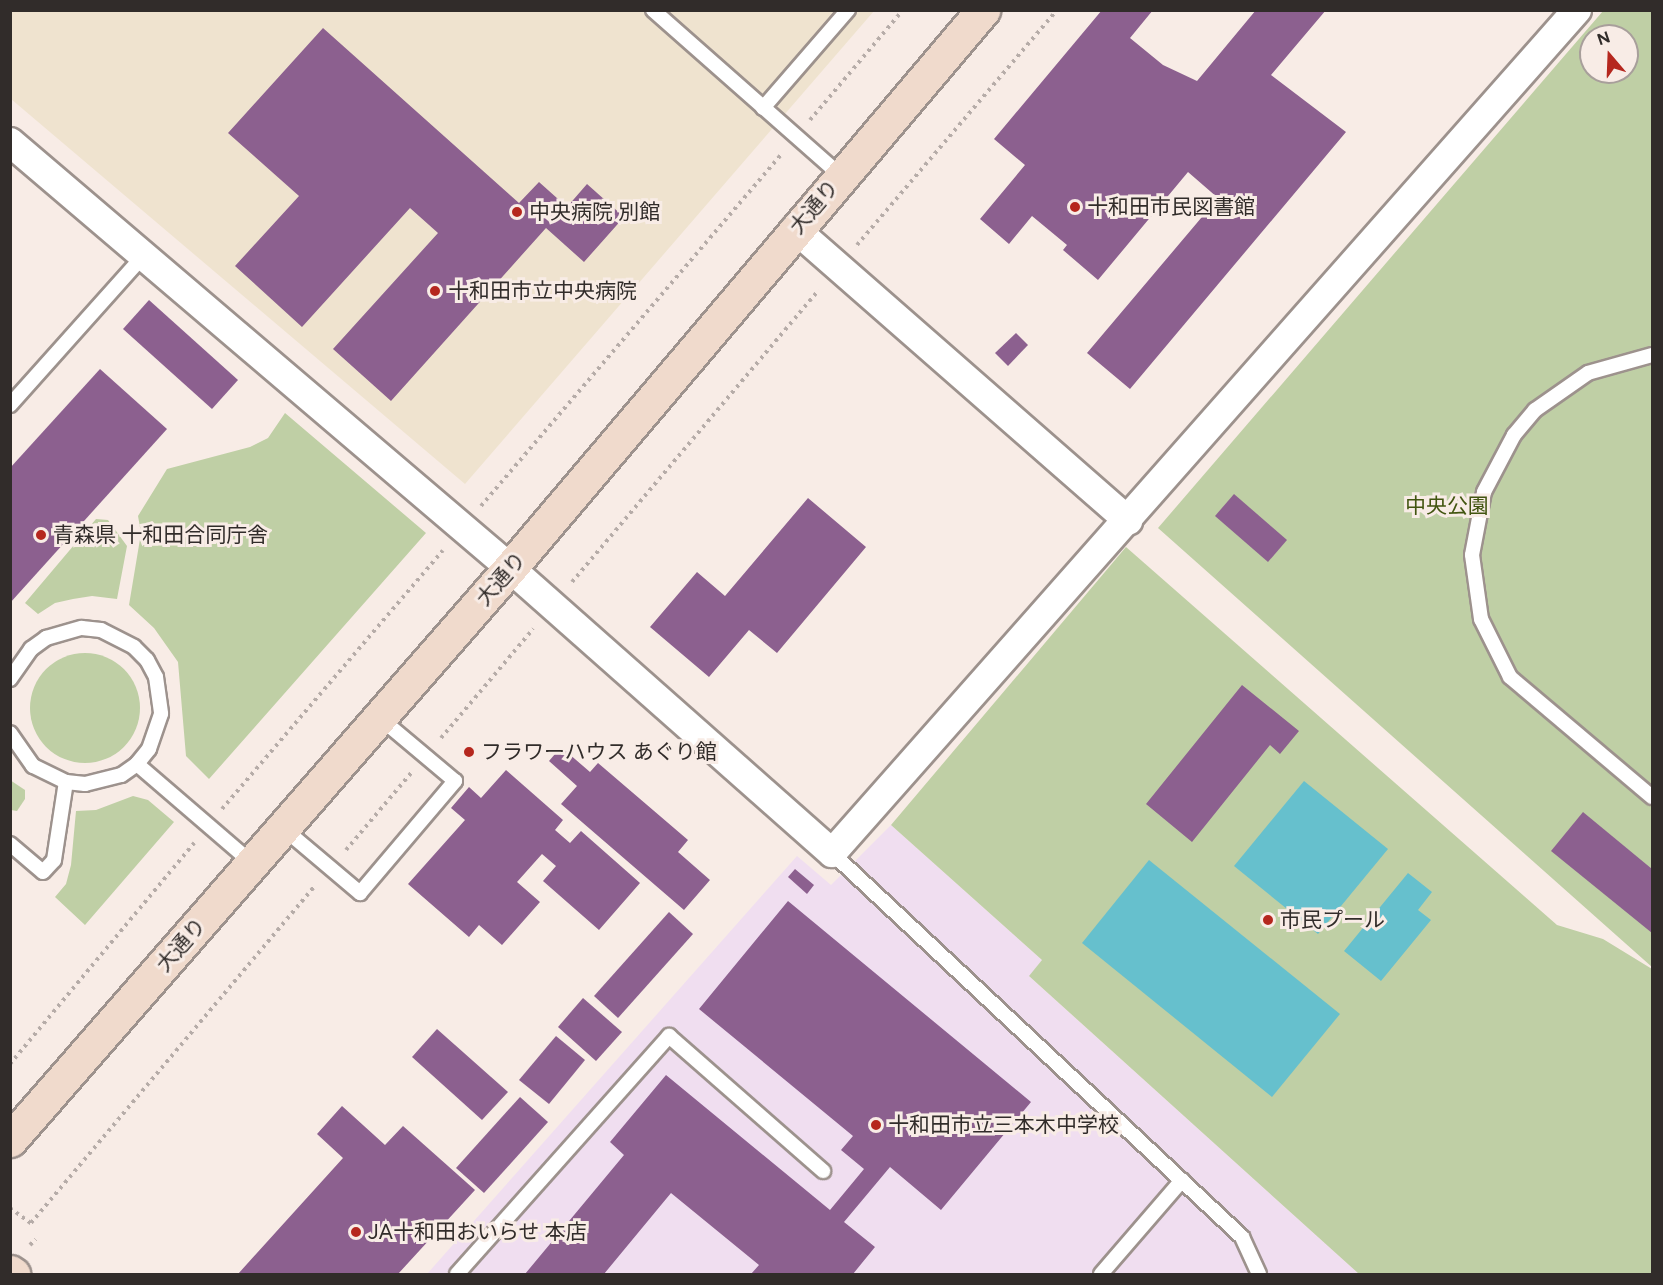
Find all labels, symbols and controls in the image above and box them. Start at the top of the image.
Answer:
north arrow [1579,24,1639,84]
text: N [1595,27,1613,49]
street label: 大通り [784,175,844,239]
place label: 十和田市民図書館 [1087,194,1255,220]
place label: 中央病院 別館 [529,199,660,225]
marker: 十和田市民図書館 [1068,200,1082,214]
marker: 中央病院 別館 [510,205,524,219]
place label: 十和田市立中央病院 [448,278,637,304]
marker: 十和田市立中央病院 [426,282,444,300]
park label: 中央公園 [1405,493,1489,519]
place label: 青森県 十和田合同庁舎 [53,522,268,548]
marker: 青森県 十和田合同庁舎 [34,528,48,542]
street label: 大通り [471,547,531,611]
place label: フラワーハウス あぐり館 [481,739,717,765]
marker: フラワーハウス あぐり館 [462,745,476,759]
place label: 市民プール [1280,907,1385,933]
street label: 大通り [151,913,211,977]
marker: 市民プール [1261,913,1275,927]
place label: 十和田市立三本木中学校 [888,1112,1119,1138]
marker: 十和田市立三本木中学校 [869,1118,883,1132]
place label: JA十和田おいらせ 本店 [368,1219,587,1245]
marker: JA十和田おいらせ 本店 [349,1225,363,1239]

